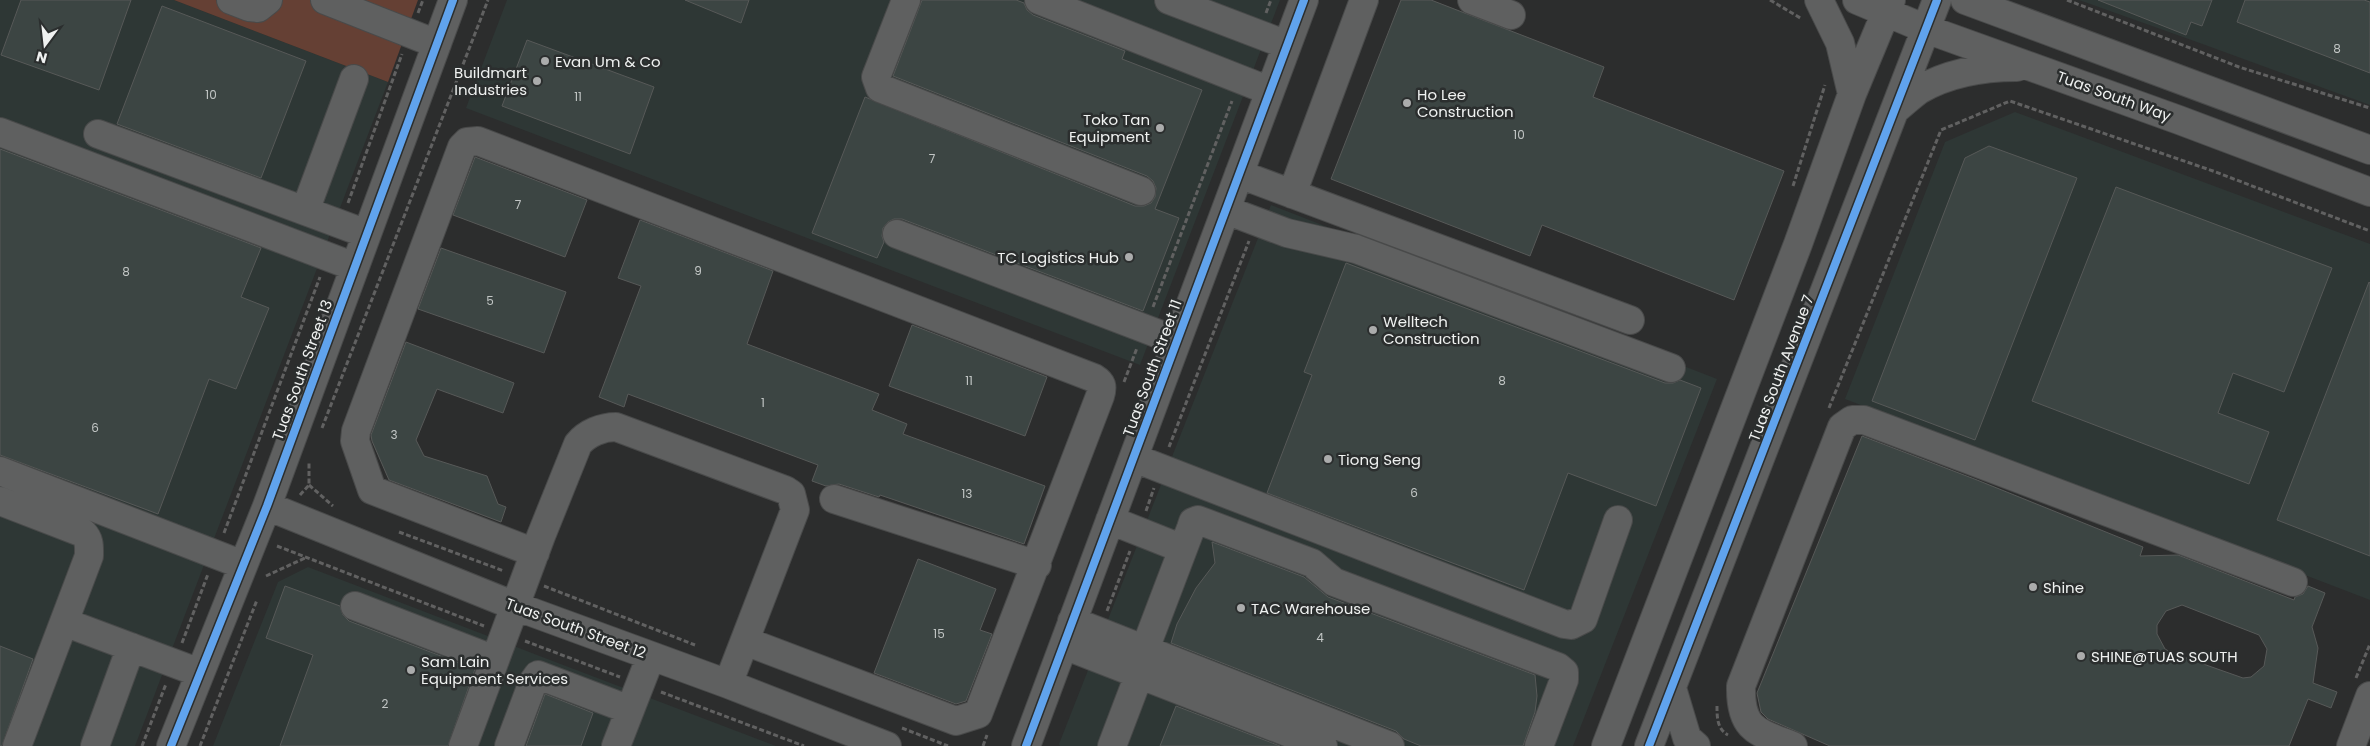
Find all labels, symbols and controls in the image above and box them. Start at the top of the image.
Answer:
north arrow [20,20,70,70]
house number: 8 [2333,40,2341,57]
text: N [34,47,49,69]
place label: Evan Um & Co [555,51,661,72]
marker: Evan Um & Co [539,55,551,67]
place label: Buildmart Industries [454,62,527,100]
street label: Tuas South Way [2054,66,2174,127]
marker: Buildmart Industries [531,75,543,87]
place label: Ho Lee Construction [1417,84,1514,122]
house number: 10 [205,86,217,103]
house number: 11 [574,88,582,105]
marker: Ho Lee Construction [1401,97,1413,109]
place label: Toko Tan Equipment [1069,109,1150,147]
marker: Toko Tan Equipment [1154,122,1166,134]
house number: 10 [1513,126,1525,143]
house number: 7 [929,150,936,167]
house number: 7 [515,196,522,213]
place label: TC Logistics Hub [997,247,1119,268]
marker: TC Logistics Hub [1123,251,1135,263]
house number: 9 [694,262,702,279]
house number: 8 [122,263,130,280]
house number: 5 [486,292,494,309]
street label: Tuas South Avenue 7 [1743,292,1819,444]
street label: Tuas South Street 13 [267,297,337,443]
street label: Tuas South Street 11 [1117,297,1187,439]
place label: Welltech Construction [1383,311,1480,349]
marker: Welltech Construction [1367,324,1379,336]
house number: 11 [965,372,973,389]
house number: 8 [1498,372,1506,389]
house number: 1 [761,394,765,411]
house number: 6 [91,419,99,436]
house number: 3 [390,426,398,443]
place label: Tiong Seng [1338,449,1421,470]
marker: Tiong Seng [1322,453,1334,465]
house number: 6 [1410,484,1418,501]
house number: 13 [962,485,972,502]
place label: Shine [2043,577,2084,598]
marker: Shine [2027,581,2039,593]
street label: Tuas South Street 12 [503,593,649,663]
place label: TAC Warehouse [1251,598,1370,619]
marker: TAC Warehouse [1235,602,1247,614]
house number: 15 [933,625,945,642]
house number: 4 [1316,629,1324,646]
place label: SHINE@TUAS SOUTH [2091,646,2238,667]
marker: SHINE@TUAS SOUTH [2075,650,2087,662]
place label: Sam Lain Equipment Services [421,651,568,689]
marker: Sam Lain Equipment Services [405,664,417,676]
house number: 2 [382,695,389,712]

